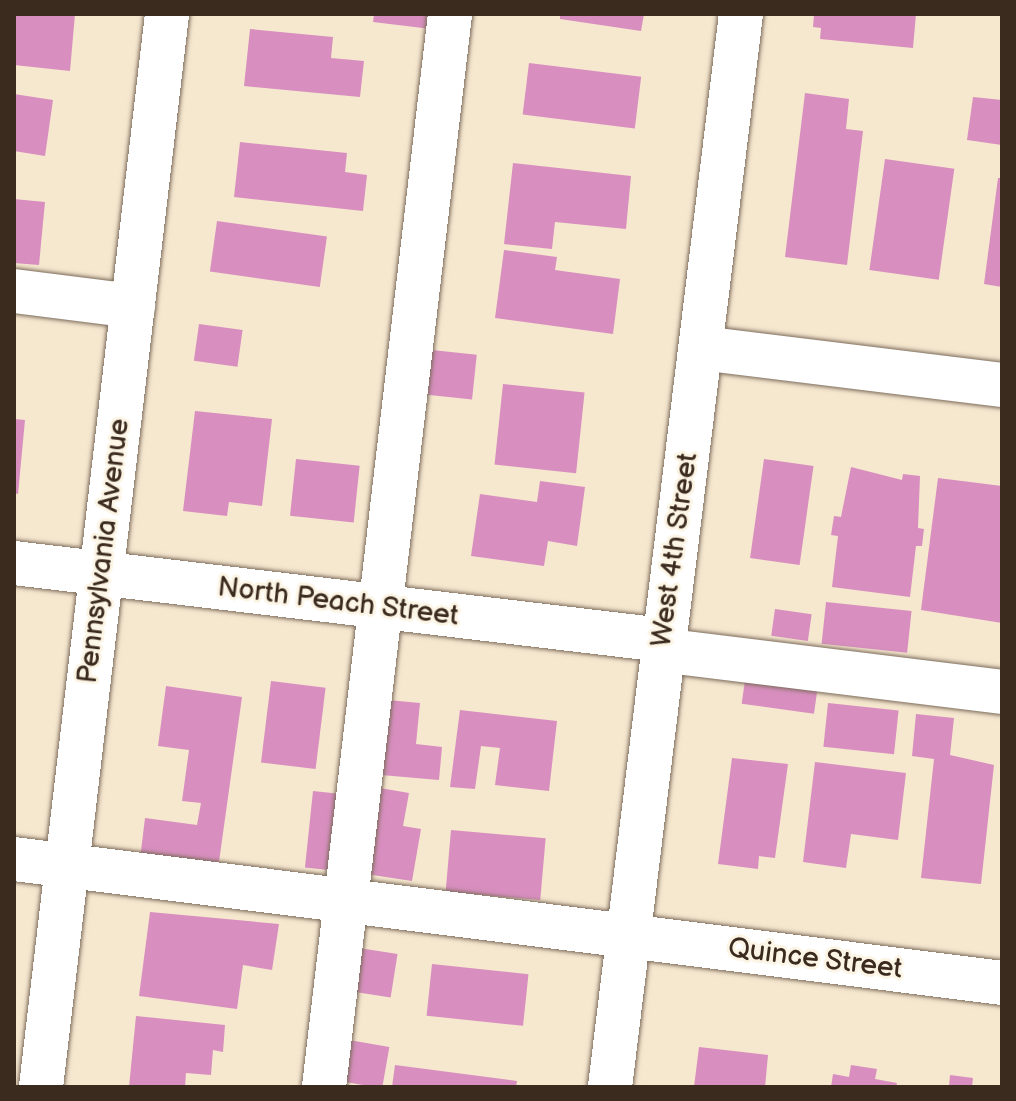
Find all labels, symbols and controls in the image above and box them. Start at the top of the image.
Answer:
street label: Pennsylvania Avenue [71,417,137,685]
street label: West 4th Street [645,451,705,649]
street label: North Peach Street [215,571,461,633]
street label: Quince Street [726,932,904,986]

